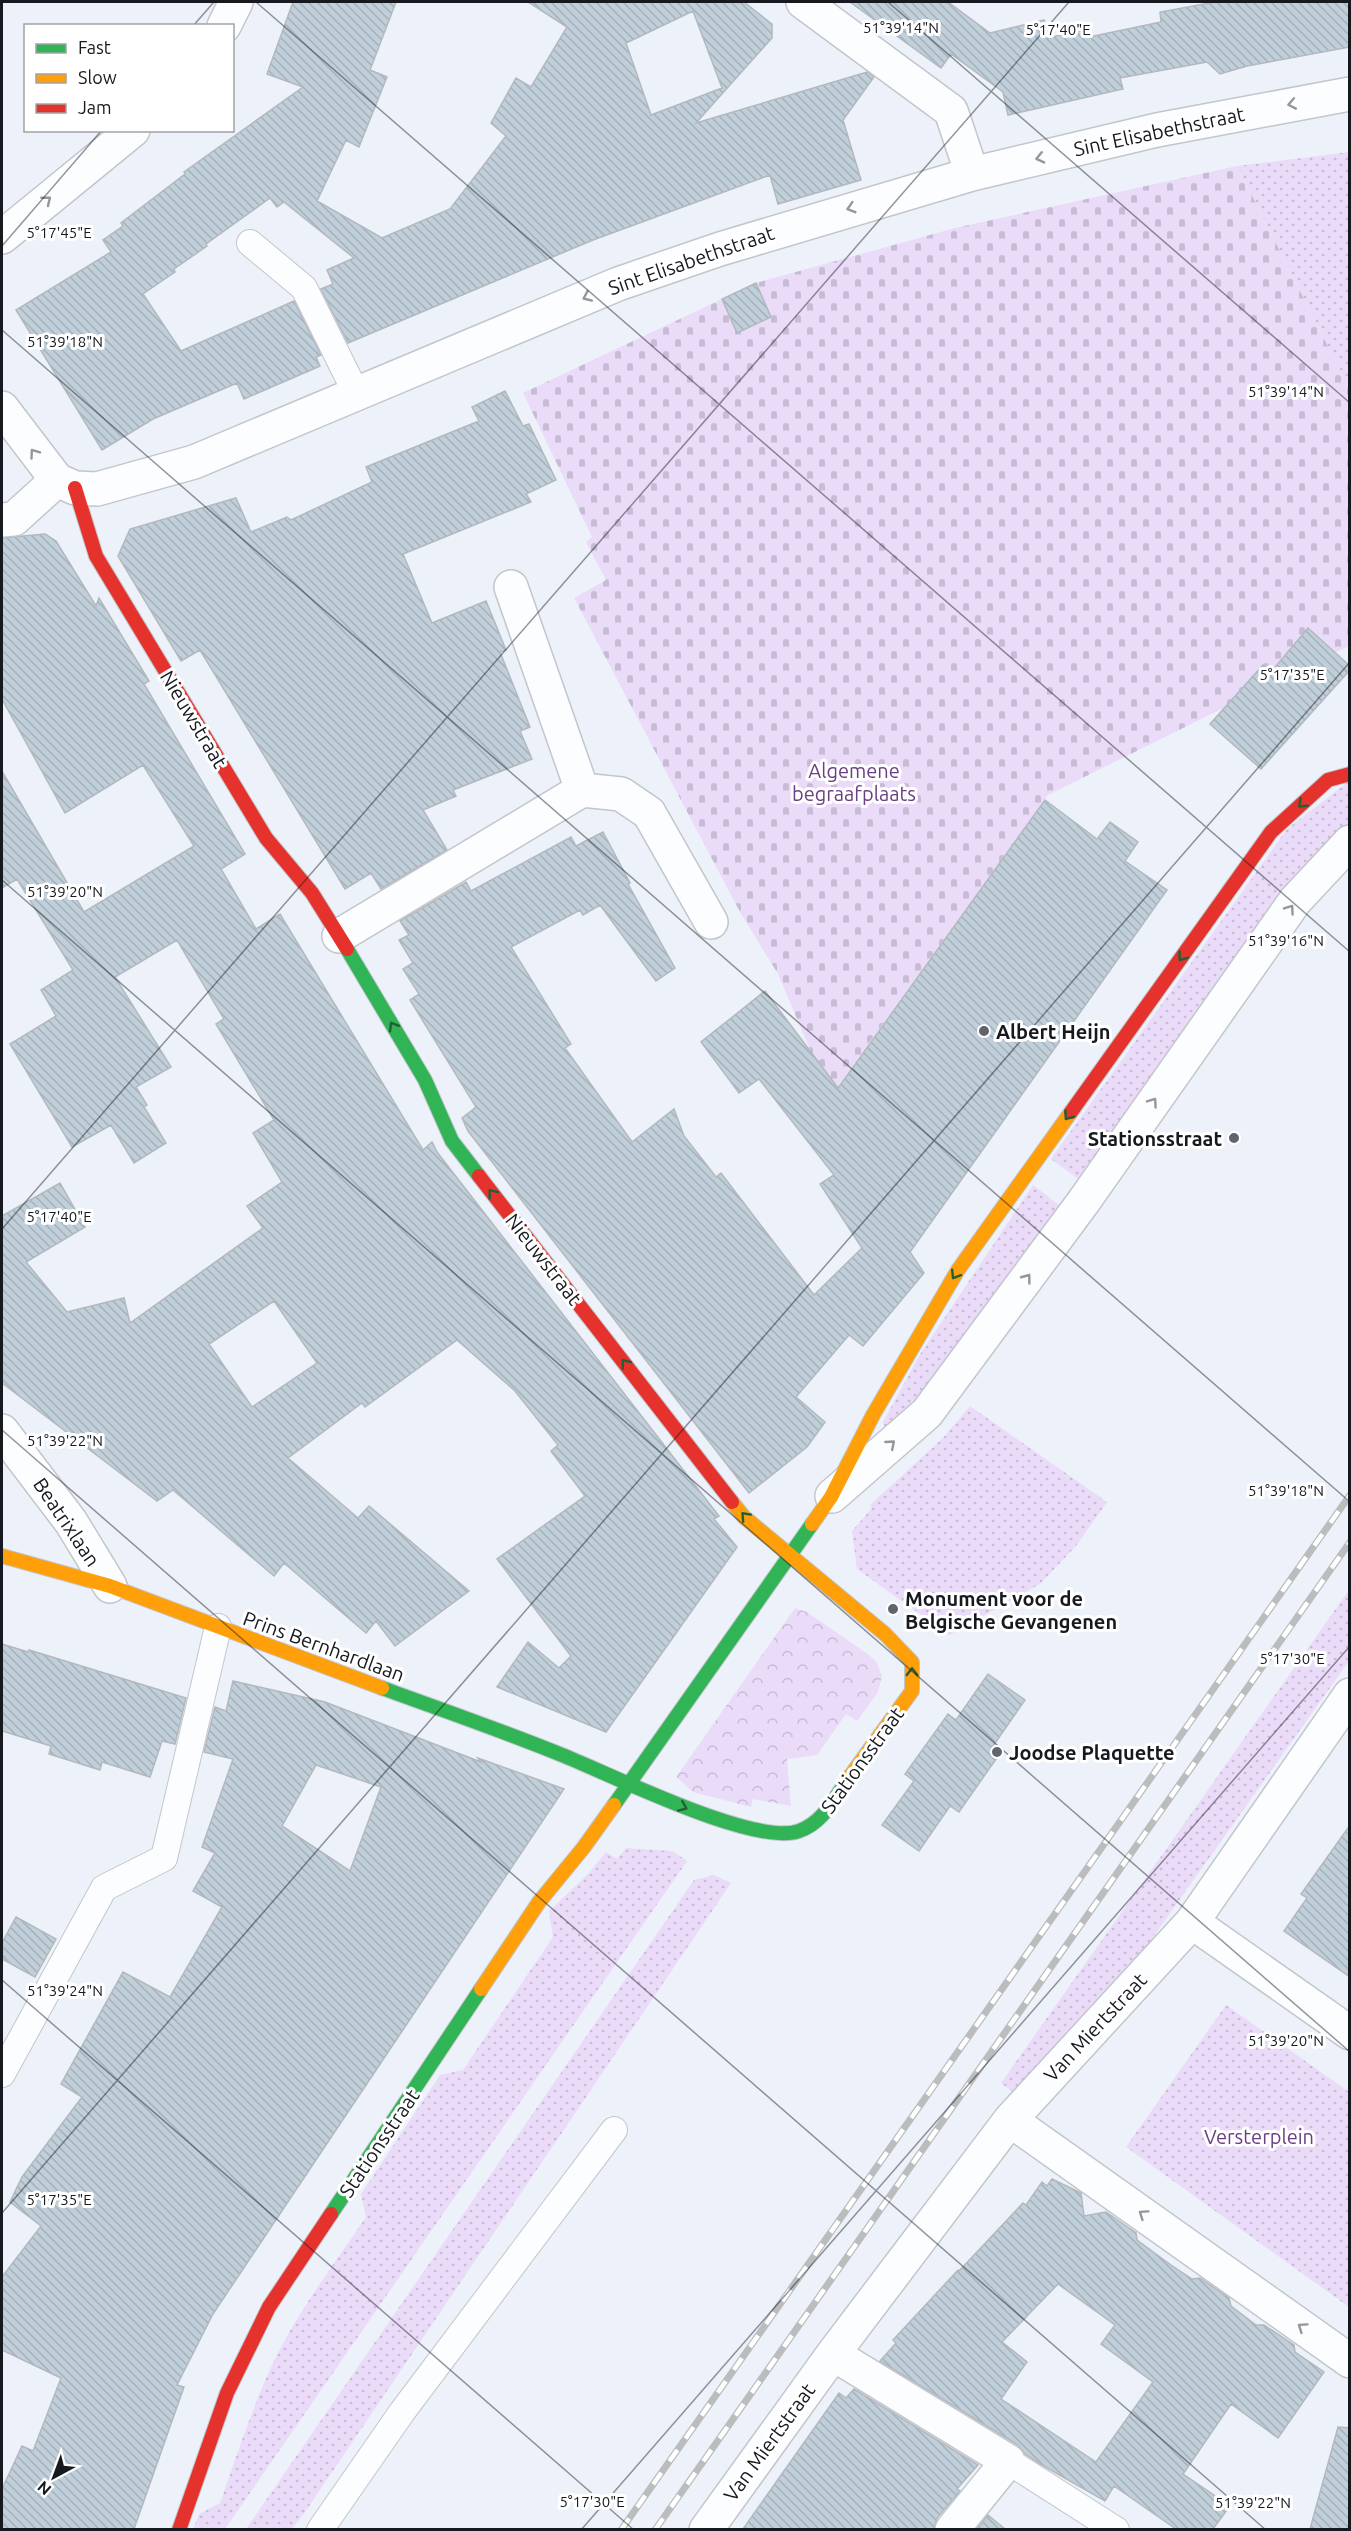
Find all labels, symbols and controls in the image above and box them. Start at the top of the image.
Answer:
text: 51°39'14"N [863,19,939,36]
text: 5°17'40"E [1025,21,1091,38]
legend [24,24,234,132]
text: Fast [78,37,111,57]
text: Slow [78,67,117,87]
text: Jam [78,97,112,117]
one-way arrow [1287,97,1297,110]
street label: Sint Elisabethstraat [1071,102,1247,160]
one-way arrow [1035,150,1045,163]
one-way arrow [40,197,51,208]
one-way arrow [846,201,857,213]
street label: Sint Elisabethstraat [605,221,777,299]
text: 5°17'45"E [26,224,92,241]
one-way arrow [583,290,594,302]
text: 51°39'18"N [27,333,103,350]
text: 51°39'14"N [1248,383,1324,400]
one-way arrow [30,448,41,459]
street label: Nieuwstraat [156,666,232,772]
text: 5°17'35"E [1259,666,1325,683]
park label: Algemene begraafplaats [792,759,916,805]
one-way arrow [1298,797,1308,808]
text: 51°39'20"N [27,883,103,900]
one-way arrow [1283,904,1294,915]
text: 51°39'16"N [1248,932,1324,949]
one-way arrow [1178,951,1189,962]
place label: Albert Heijn [996,1020,1111,1043]
one-way arrow [388,1022,400,1032]
marker: Albert Heijn [977,1024,991,1038]
one-way arrow [1146,1098,1157,1109]
one-way arrow [1064,1109,1075,1120]
place label: Stationsstraat [1088,1127,1222,1150]
marker: Stationsstraat [1227,1131,1241,1145]
one-way arrow [489,1188,500,1199]
text: 5°17'40"E [26,1208,92,1225]
street label: Nieuwstraat [501,1209,587,1309]
one-way arrow [951,1269,963,1279]
one-way arrow [1020,1273,1031,1284]
one-way arrow [621,1359,632,1370]
text: 51°39'22"N [27,1432,103,1449]
one-way arrow [884,1440,895,1451]
street label: Beatrixlaan [29,1473,105,1571]
text: 51°39'18"N [1248,1482,1324,1499]
one-way arrow [742,1513,753,1524]
place label: Monument voor de Belgische Gevangenen [905,1587,1117,1633]
marker: Monument voor de Belgische Gevangenen [886,1602,900,1616]
street label: Prins Bernhardlaan [240,1606,408,1686]
text: 5°17'30"E [1259,1650,1325,1667]
one-way arrow [906,1668,918,1677]
street label: Stationsstraat [816,1702,908,1818]
place label: Joodse Plaquette [1009,1741,1175,1764]
marker: Joodse Plaquette [990,1745,1004,1759]
one-way arrow [677,1800,688,1812]
street label: Van Miertstraat [1039,1968,1151,2086]
text: 51°39'24"N [27,1982,103,1999]
text: 51°39'20"N [1248,2032,1324,2049]
street label: Stationsstraat [334,2084,424,2202]
park label: Versterplein [1204,2125,1314,2148]
text: 5°17'35"E [26,2191,92,2208]
one-way arrow [1138,2210,1149,2221]
one-way arrow [1297,2323,1308,2334]
street label: Van Miertstraat [719,2379,819,2505]
north arrow [24,2447,84,2507]
text: N [34,2478,55,2499]
text: 5°17'30"E [559,2493,625,2510]
text: 51°39'22"N [1215,2494,1291,2511]

